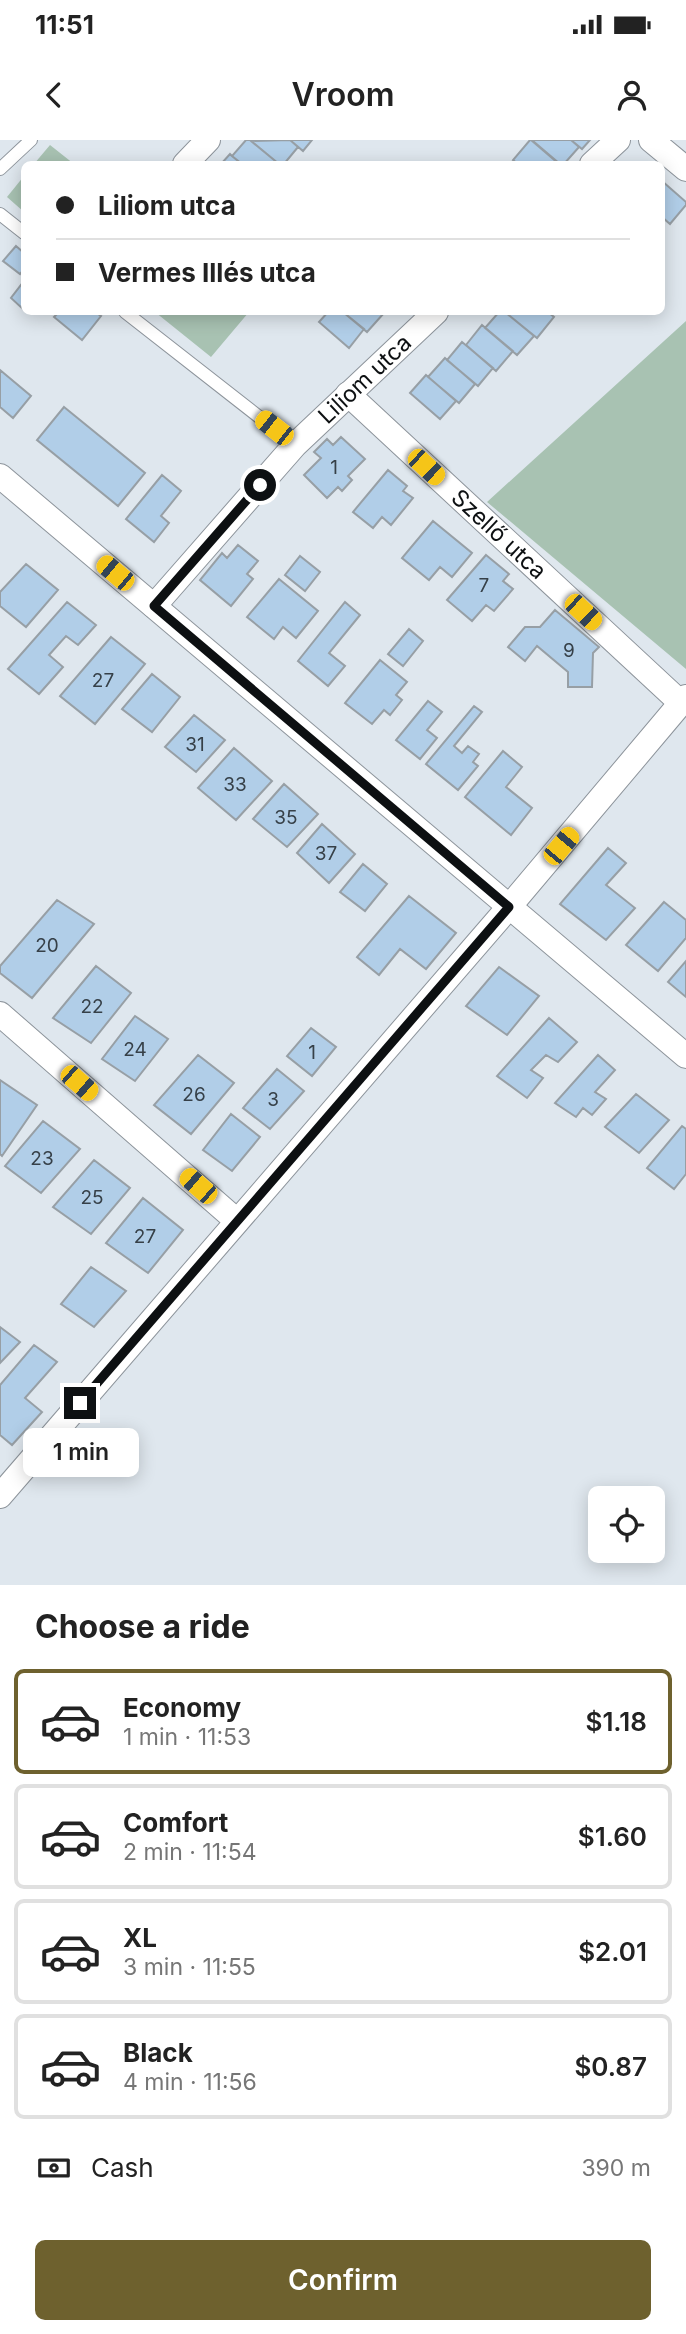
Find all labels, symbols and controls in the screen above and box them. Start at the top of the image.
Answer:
text: 11:51 [35,9,94,40]
text: Vroom [291,75,395,114]
icon: back [35,76,73,114]
icon: person [613,76,651,114]
text: Liliom utca [98,190,236,221]
text: Vermes Illés utca [98,257,316,288]
street label: Liliom utca [313,329,417,430]
car [251,407,298,449]
car [404,445,449,489]
house number: 1 [330,456,338,479]
route start [244,469,276,501]
street label: Szellő utca [446,483,552,585]
car [93,551,138,595]
house number: 7 [479,574,489,597]
car [561,590,606,634]
house number: 9 [563,639,575,662]
house number: 27 [92,669,114,692]
house number: 31 [185,733,205,756]
house number: 33 [223,773,247,796]
house number: 35 [274,806,298,829]
car [540,823,583,869]
house number: 37 [315,842,337,865]
house number: 20 [35,934,59,957]
house number: 22 [80,995,104,1018]
house number: 24 [123,1038,147,1061]
house number: 1 [308,1041,316,1064]
car [57,1061,102,1105]
house number: 26 [182,1083,206,1106]
house number: 3 [267,1088,279,1111]
house number: 23 [30,1147,54,1170]
car [176,1164,221,1208]
house number: 25 [80,1186,104,1209]
house number: 27 [134,1225,156,1248]
route end [64,1387,96,1419]
callout: 1 min [22,1428,138,1476]
text: 1 min [53,1438,109,1466]
map controls [588,1486,665,1563]
button: locate [588,1486,665,1563]
text: Choose a ride [35,1607,250,1646]
icon: car [39,1690,102,1753]
text: Economy [123,1692,241,1723]
text: $1.18 [585,1706,647,1737]
text: 1 min · 11:53 [123,1723,251,1751]
icon: car [39,1805,102,1868]
text: Comfort [123,1807,228,1838]
text: $1.60 [578,1821,647,1852]
text: 2 min · 11:54 [123,1838,257,1866]
icon: car [39,1920,102,1983]
text: XL [123,1922,157,1953]
text: $2.01 [578,1936,647,1967]
text: 3 min · 11:55 [123,1953,256,1981]
icon: car [39,2035,102,2098]
text: Black [123,2037,193,2068]
text: $0.87 [574,2051,647,2082]
text: 4 min · 11:56 [123,2068,257,2096]
icon: cash [35,2149,73,2187]
text: Cash [91,2152,154,2183]
text: 390 m [581,2154,651,2182]
button: Confirm [35,2240,651,2320]

